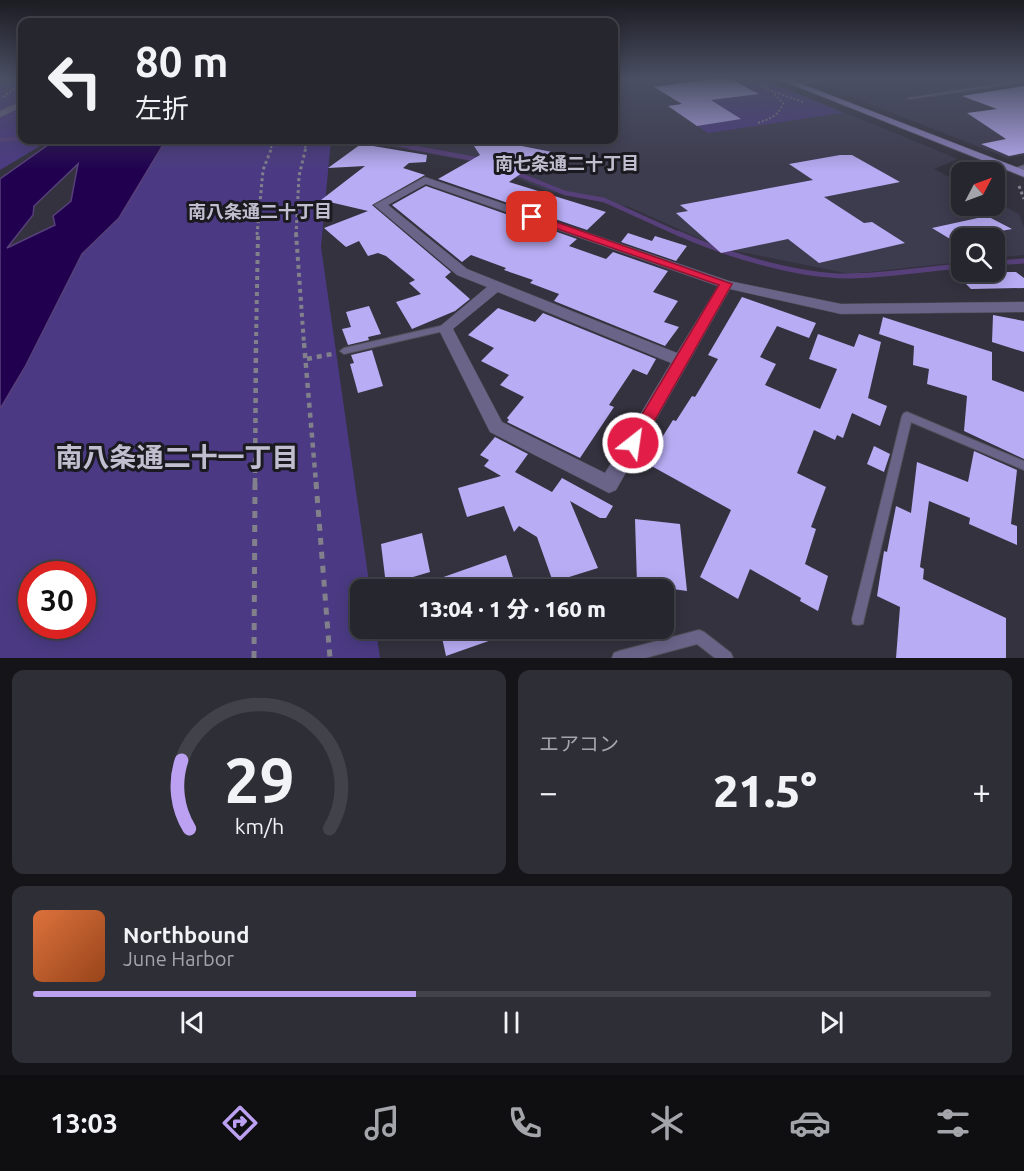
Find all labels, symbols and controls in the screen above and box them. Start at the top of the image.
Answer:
text: 80 m [135,38,229,85]
icon: left [36,42,114,120]
text: 左折 [135,93,189,123]
district label: 南七条通二十丁目 [495,153,639,173]
north arrow [951,162,1005,216]
map controls [951,162,1005,282]
pin [506,191,557,242]
icon: arrive [515,200,548,233]
district label: 南八条通二十丁目 [188,201,332,221]
button: search [951,228,1005,282]
position arrow [601,411,665,475]
district label: 南八条通二十一丁目 [56,442,299,472]
speed limit sign: 30 [18,561,96,639]
text: 13:04 · 1 分 · 160 m [418,596,606,621]
text: エアコン [539,732,619,755]
text: 29 [224,745,294,815]
text: 21.5° [713,765,817,816]
text: − [539,773,558,810]
text: + [972,773,991,810]
text: km/h [234,814,284,838]
text: Northbound [123,922,249,947]
text: June Harbor [123,947,234,970]
icon: previous [176,1006,209,1039]
icon: pause [495,1006,528,1039]
icon: next [815,1006,848,1039]
icon: directions [219,1102,261,1144]
icon: music [361,1102,403,1144]
icon: phone [504,1102,546,1144]
icon: climate [646,1102,688,1144]
icon: car [789,1102,831,1144]
icon: filters [932,1102,974,1144]
text: 13:03 [50,1108,118,1138]

